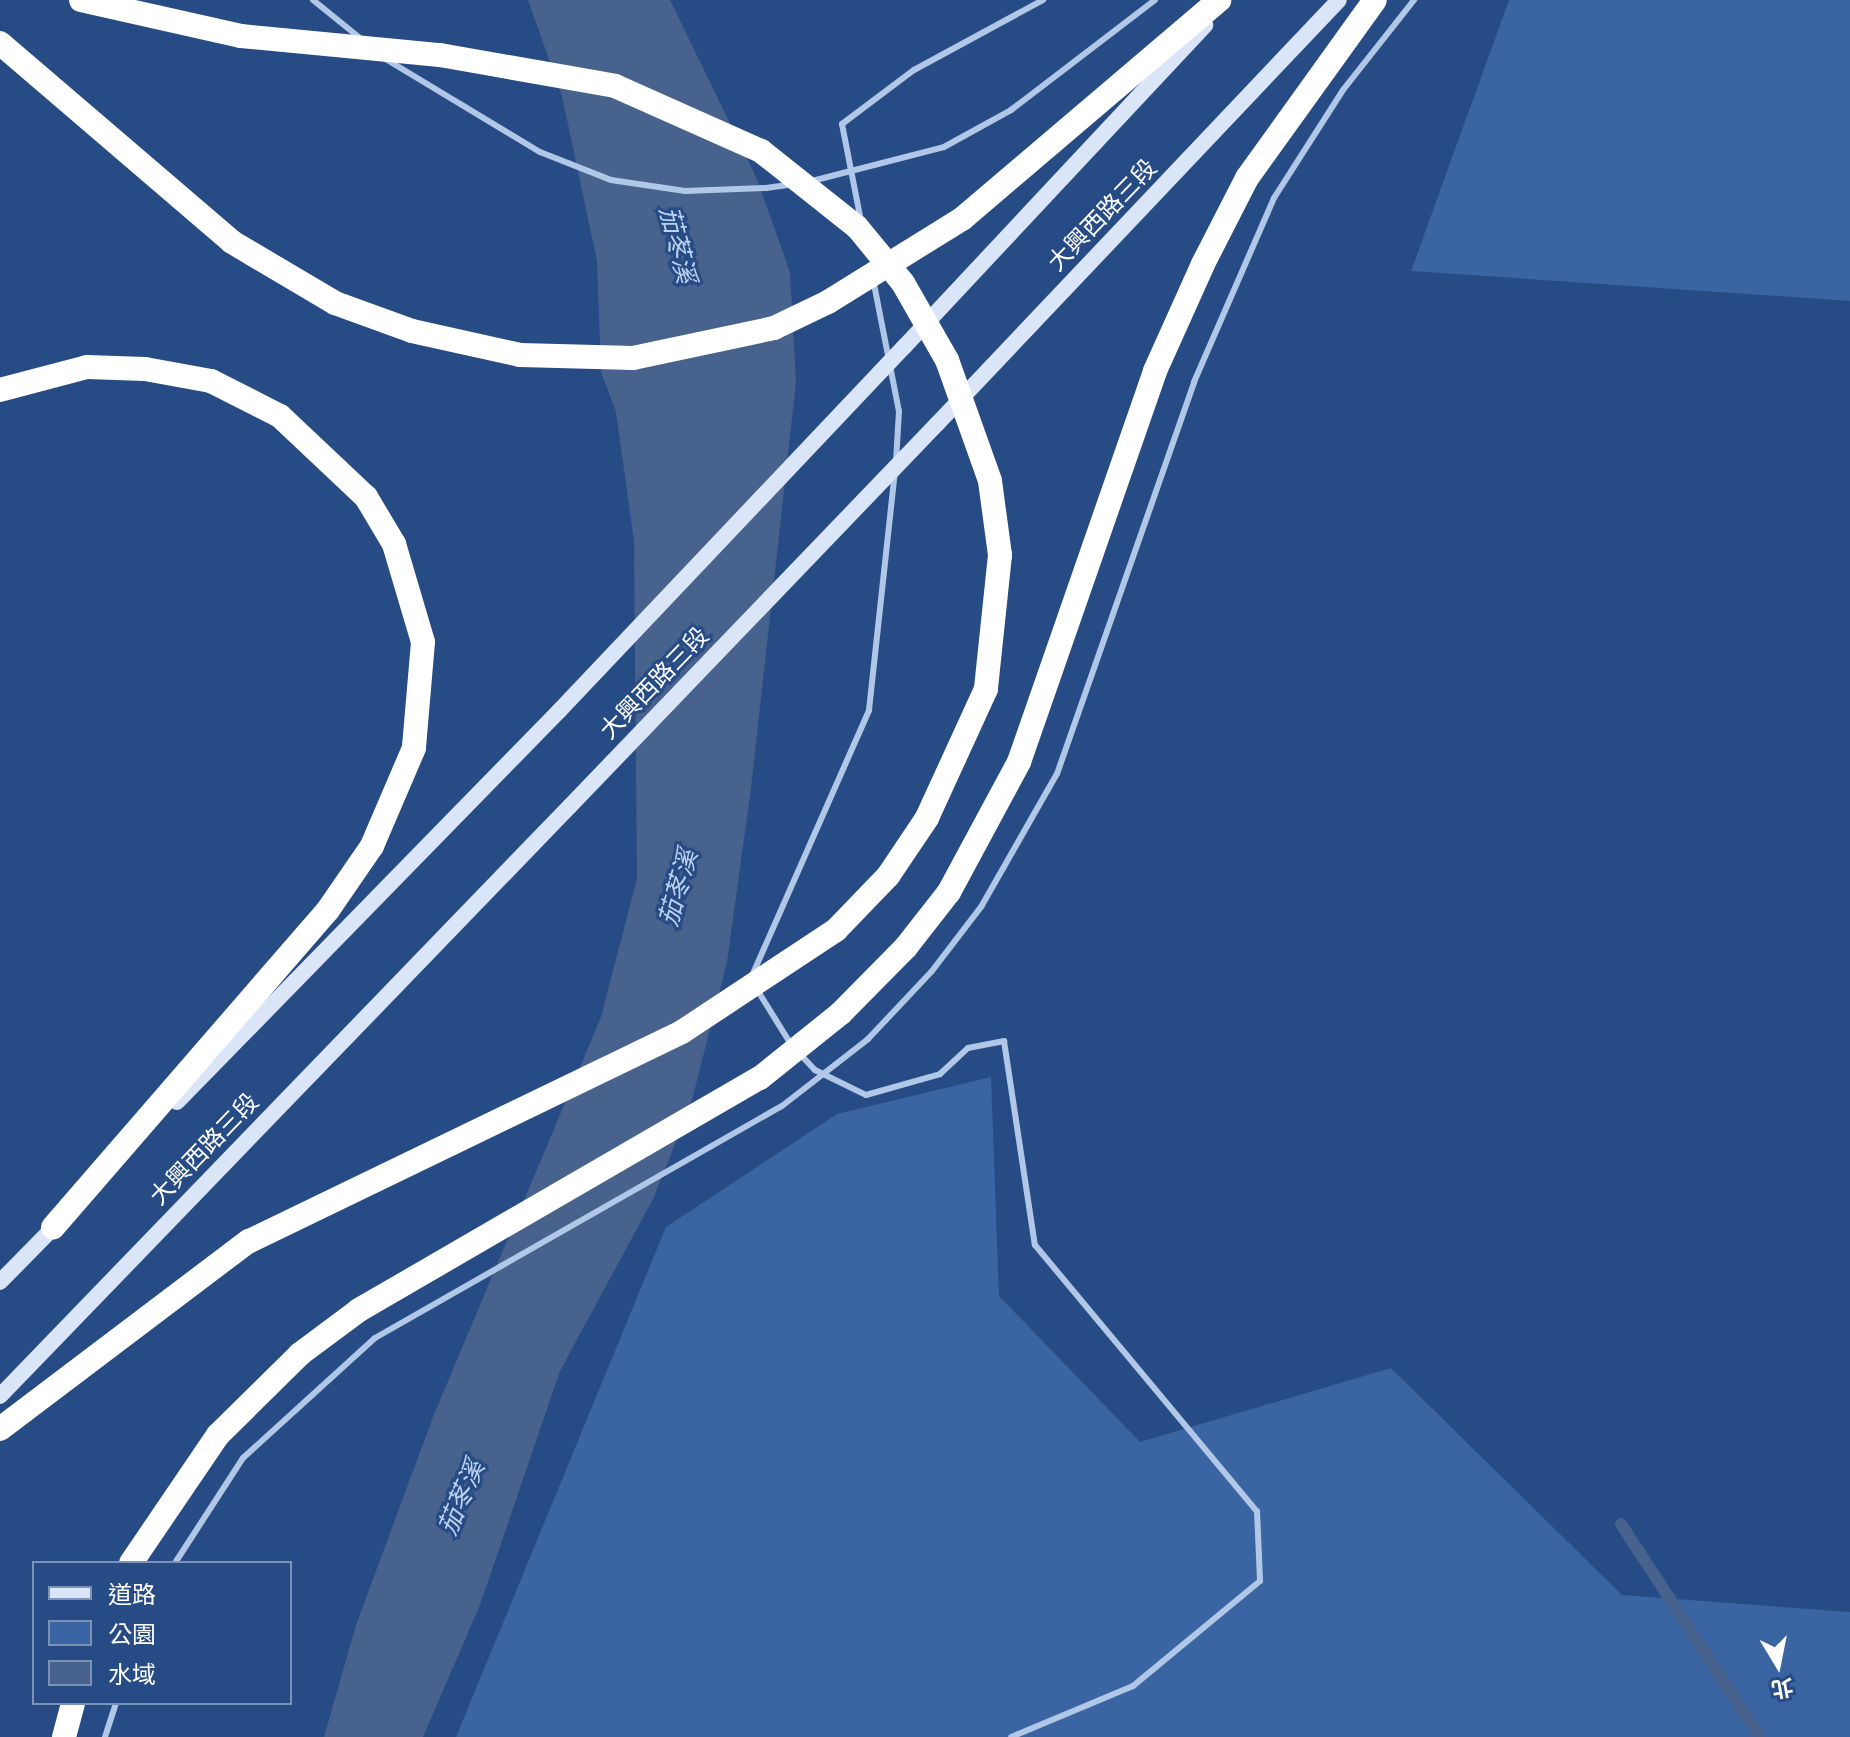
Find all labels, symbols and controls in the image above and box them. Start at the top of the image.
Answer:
street label: 大興西路三段 [1042,153,1162,277]
water label: 茄苳溪 [652,203,702,287]
street label: 大興西路三段 [594,621,714,745]
water label: 茄苳溪 [653,846,705,930]
street label: 大興西路三段 [144,1087,264,1211]
water label: 茄苳溪 [432,1456,492,1540]
legend [32,1561,292,1705]
text: 道路 [108,1577,156,1612]
text: 公園 [108,1617,156,1652]
north arrow [1738,1625,1818,1705]
text: 水域 [108,1657,156,1692]
text: 北 [1769,1671,1796,1706]

